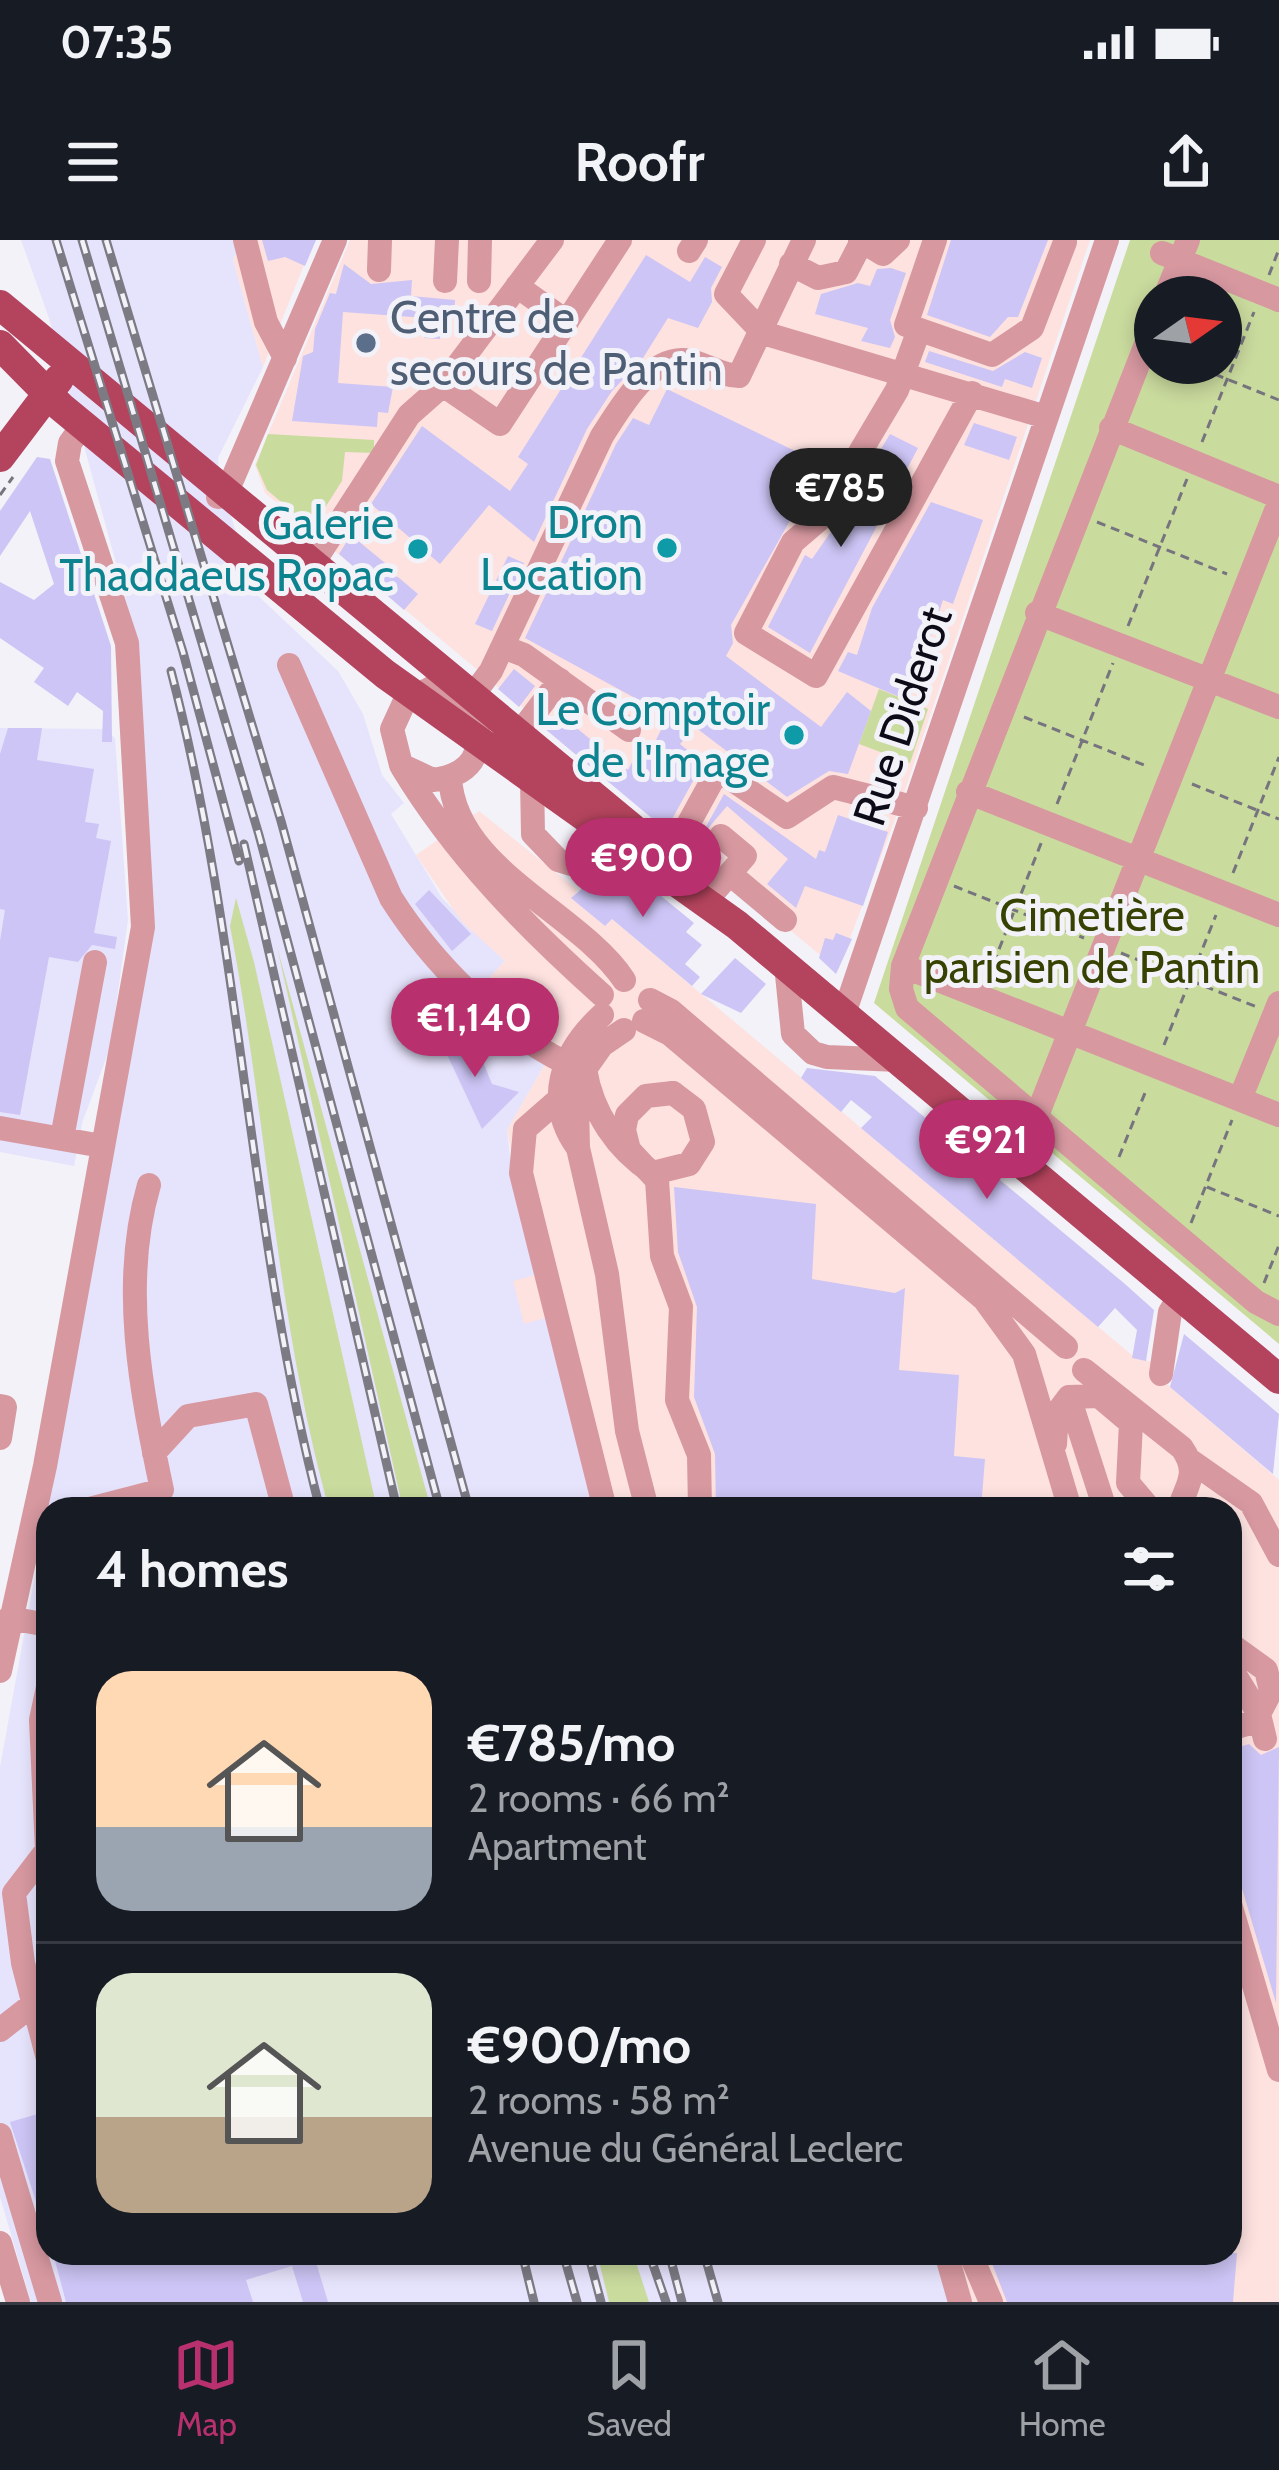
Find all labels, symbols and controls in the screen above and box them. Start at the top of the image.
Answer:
text: 07:35 [60,15,173,69]
icon: menu [60,129,126,195]
text: Roofr [574,129,705,195]
icon: share [1153,129,1219,195]
north arrow [1134,276,1242,384]
map controls [1134,276,1242,384]
place label: Centre de secours de Pantin [390,290,723,396]
marker: Centre de secours de Pantin [353,330,379,356]
pin: €785 [770,448,912,550]
text: €785 [796,463,886,511]
place label: Dron Location [480,495,643,601]
place label: Galerie Thaddaeus Ropac [59,496,394,602]
marker: Dron Location [654,535,680,561]
marker: Galerie Thaddaeus Ropac [405,536,431,562]
street label: Rue Diderot [841,600,963,832]
place label: Le Comptoir de l'Image [535,682,771,788]
marker: Le Comptoir de l'Image [781,722,807,748]
pin: €900 [572,818,714,920]
text: €900 [592,833,694,881]
park label: Cimetière parisien de Pantin [924,888,1260,994]
pin: €1,140 [377,978,573,1080]
text: €1,140 [418,993,532,1041]
pin: €921 [916,1100,1058,1202]
text: €921 [946,1115,1028,1163]
icon: filters [1116,1536,1182,1602]
text: 4 homes [96,1538,288,1600]
text: €785/mo [468,1712,675,1774]
icon: home [192,1719,336,1863]
text: 2 rooms · 66 m² [468,1774,729,1822]
text: Apartment [468,1822,647,1870]
text: €900/mo [468,2014,691,2076]
icon: home [192,2021,336,2165]
text: 2 rooms · 58 m² [468,2076,730,2124]
text: Avenue du Général Leclerc [468,2124,903,2172]
tab: Map [173,2332,239,2444]
tab: Saved [586,2332,672,2444]
tab: Home [1019,2332,1106,2444]

